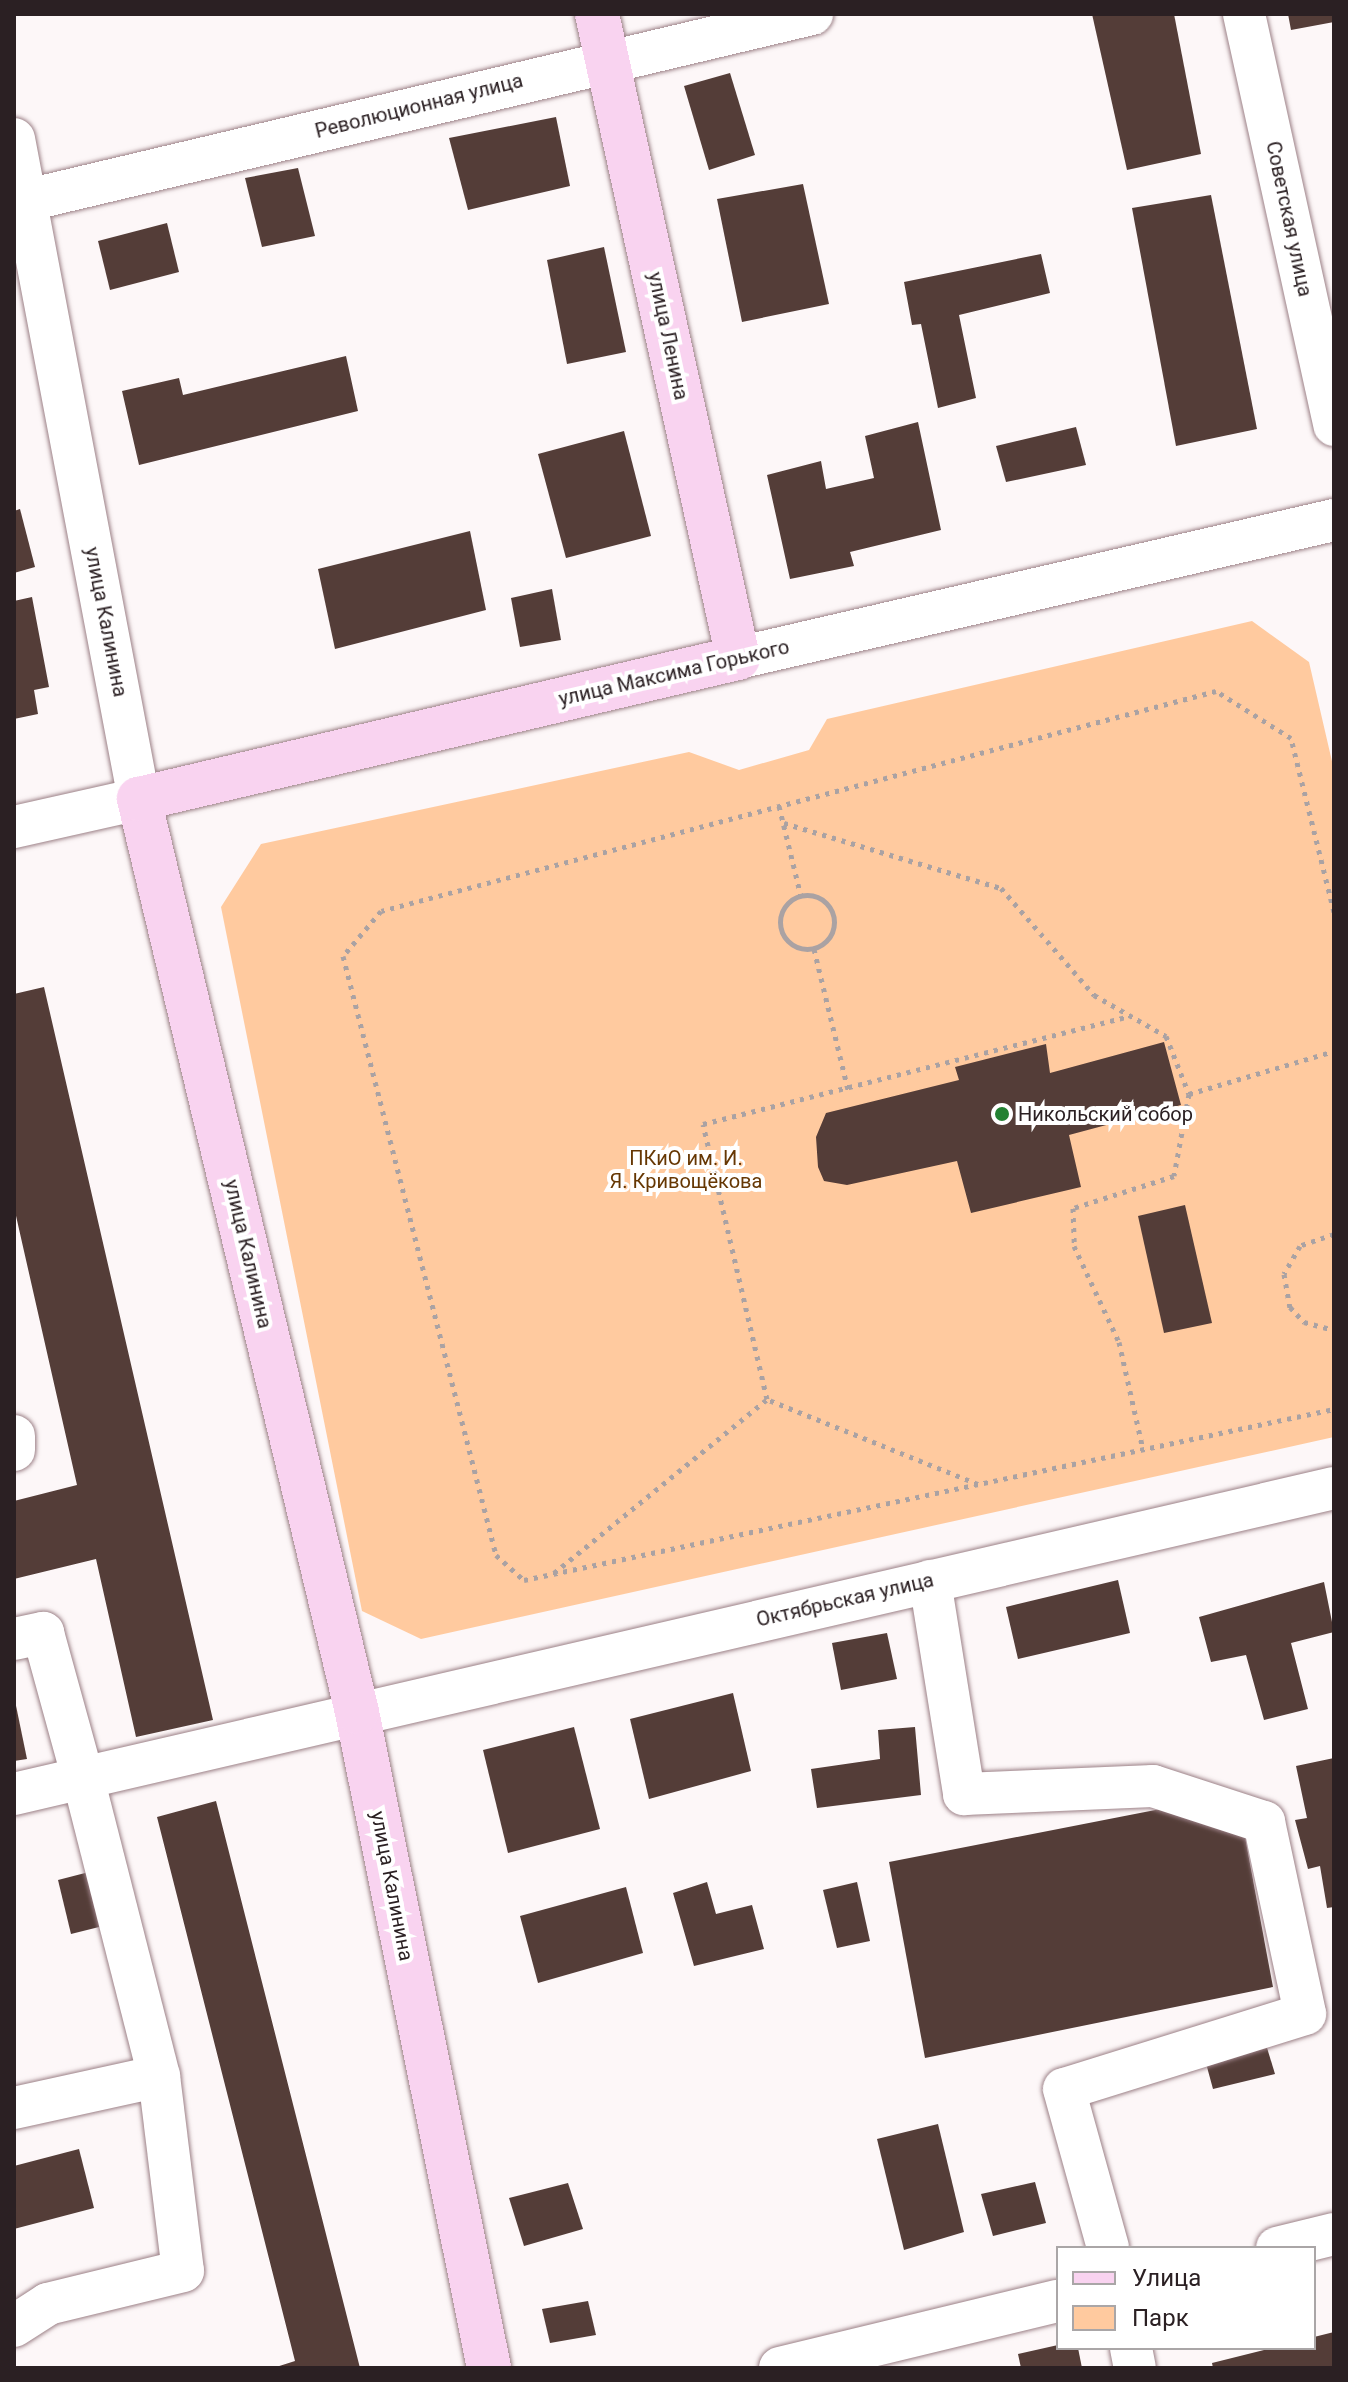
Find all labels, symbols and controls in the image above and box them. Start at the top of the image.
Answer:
street label: Революционная улица [313,69,525,143]
street label: Советская улица [1261,139,1317,299]
street label: улица Ленина [643,270,693,402]
street label: улица Калинина [80,545,132,699]
street label: улица Максима Горького [556,635,792,711]
place label: Никольский собор [1018,1102,1193,1126]
marker: Никольский собор [993,1105,1011,1123]
park label: ПКиО им. И. Я. Кривощёкова [610,1146,762,1193]
street label: улица Калинина [219,1177,277,1331]
street label: Октябрьская улица [754,1568,936,1632]
street label: улица Калинина [366,1809,418,1963]
legend [1056,2246,1316,2350]
text: Улица [1132,2264,1201,2292]
text: Парк [1132,2304,1189,2332]

